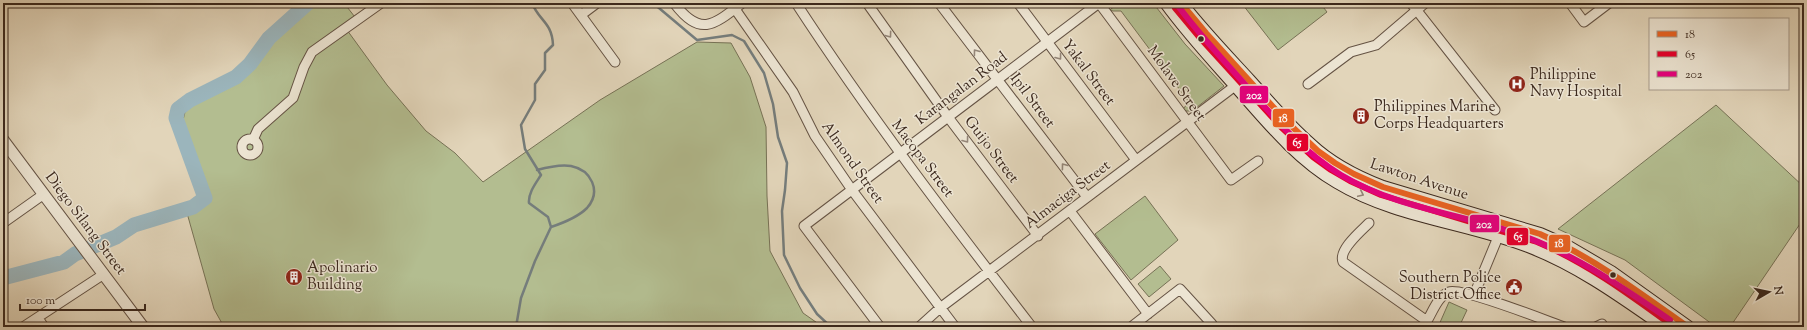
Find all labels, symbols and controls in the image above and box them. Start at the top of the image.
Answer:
legend [1649,18,1789,90]
text: 18 [1685,26,1695,44]
one-way arrow [884,30,891,37]
unlabelled marker [1196,34,1206,44]
street label: Yakal Street [1056,36,1120,110]
street label: Molave Street [1141,42,1211,126]
text: 65 [1685,46,1695,64]
street label: Karangalan Road [912,47,1013,130]
one-way arrow [974,49,981,56]
one-way arrow [1054,52,1061,59]
place label: Philippine Navy Hospital [1530,65,1622,103]
text: 202 [1685,66,1703,84]
street label: Ipil Street [1004,69,1060,133]
hospital icon: Philippine Navy Hospital [1507,74,1527,94]
line badge: 202 [1239,85,1269,104]
text: 202 [1246,88,1263,104]
place label: Philippines Marine Corps Headquarters [1374,97,1504,135]
building icon: Philippines Marine Corps Headquarters [1351,106,1371,126]
line badge: 18 [1272,108,1295,128]
text: 18 [1277,111,1288,127]
street label: Guijo Street [959,112,1023,188]
street label: Macopa Street [886,116,958,202]
street label: Almond Street [816,118,888,208]
line badge: 65 [1286,133,1309,152]
one-way arrow [961,135,968,142]
text: 65 [1292,135,1302,151]
street label: Lawton Avenue [1367,154,1471,206]
street label: Almaciga Street [1021,156,1115,234]
one-way arrow [1061,164,1068,171]
street label: Diego Silang Street [39,168,131,280]
one-way arrow [1356,189,1364,197]
line badge: 202 [1469,214,1500,233]
text: 202 [1476,217,1493,233]
line badge: 65 [1506,227,1529,246]
text: 65 [1513,229,1523,245]
line badge: 18 [1548,234,1571,253]
text: 18 [1553,236,1564,252]
place label: Apolinario Building [307,258,378,296]
building icon: Apolinario Building [284,267,304,287]
place label: Southern Police District Office [1399,268,1501,306]
unlabelled marker [1608,270,1618,280]
north arrow [1749,272,1789,312]
public building icon: Southern Police District Office [1504,277,1524,297]
text: N [1769,284,1787,296]
scale bar [20,286,145,312]
text: 100 m [26,292,55,310]

